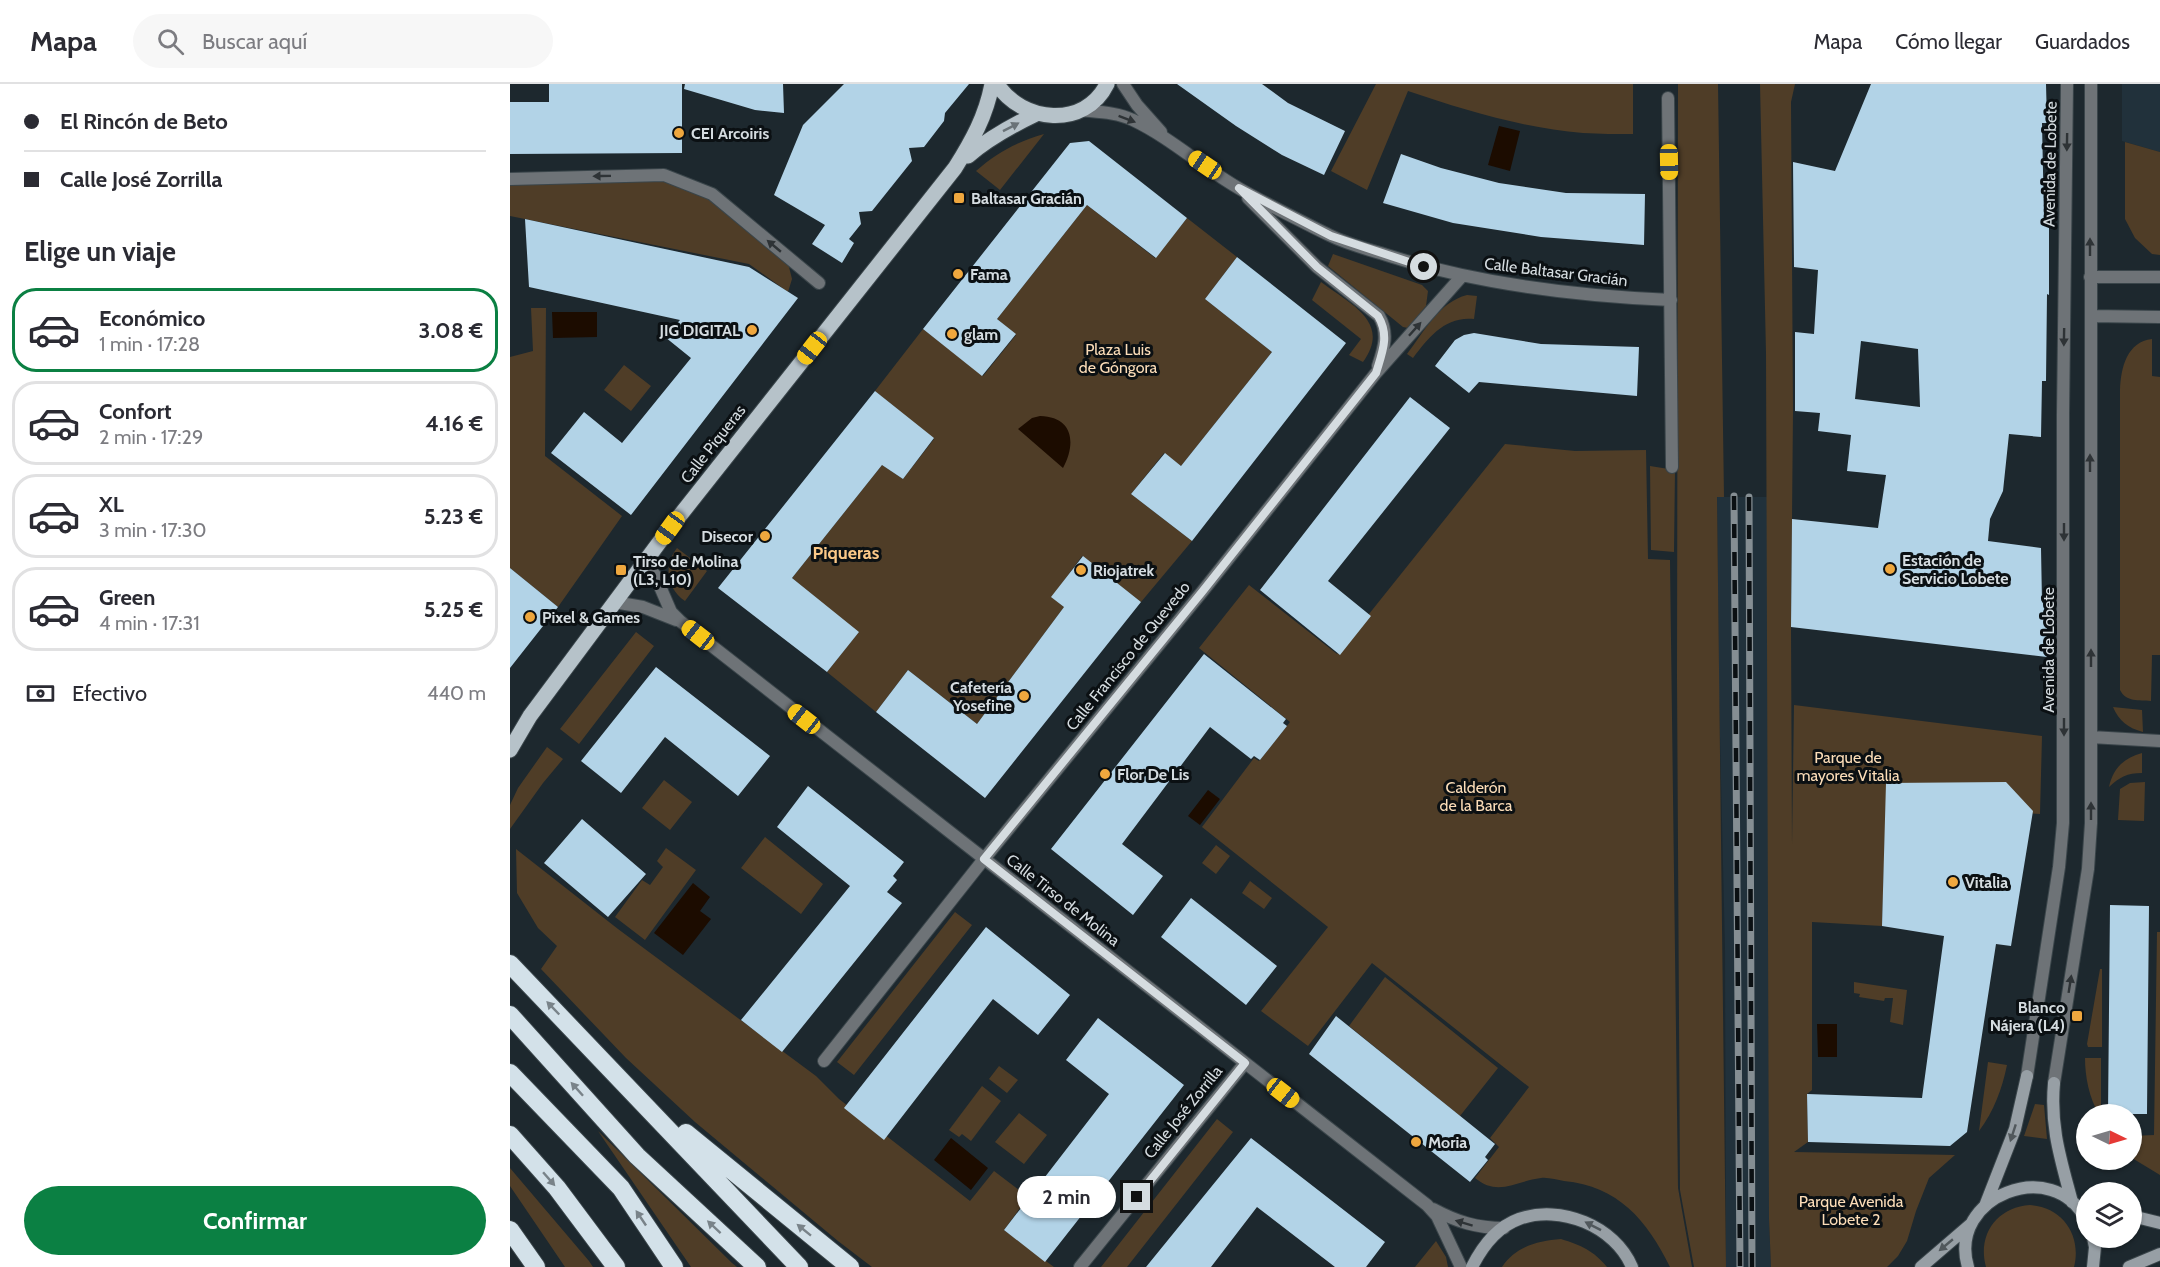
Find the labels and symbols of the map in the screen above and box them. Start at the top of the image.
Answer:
street label: Avenida de Lobete [2039,101,2061,227]
one-way arrow [1119,114,1137,124]
one-way arrow [1002,122,1019,131]
place label: CEI Arcoiris [691,124,769,143]
marker: CEI Arcoiris [672,126,686,140]
one-way arrow [2062,133,2071,152]
car [1660,144,1678,180]
car [1185,147,1225,183]
one-way arrow [592,172,611,181]
place label: Baltasar Gracián [971,189,1082,208]
marker: Baltasar Gracián [952,191,966,205]
one-way arrow [2085,237,2095,256]
one-way arrow [767,240,782,253]
route start [1410,253,1437,280]
street label: Calle Baltasar Gracián [1483,254,1629,290]
place label: Fama [970,265,1008,284]
marker: Fama [951,267,965,281]
place label: JIG DIGITAL [659,321,740,340]
one-way arrow [1408,322,1421,337]
marker: JIG DIGITAL [745,323,759,337]
place label: glam [964,325,998,344]
marker: glam [945,327,959,341]
car [794,328,830,368]
one-way arrow [2059,328,2069,347]
park label: Plaza Luis de Góngora [1079,340,1158,377]
street label: Calle Piqueras [677,401,750,487]
one-way arrow [2085,453,2095,472]
car [652,508,688,548]
one-way arrow [2059,523,2069,542]
place label: Disecor [701,527,754,546]
marker: Disecor [758,529,772,543]
district label: Piqueras [813,542,880,564]
place label: Estación de Servicio Lobete [1902,551,2009,588]
place label: Tirso de Molina (L3, L10) [633,552,738,589]
place label: Riojatrek [1093,561,1154,580]
marker: Estación de Servicio Lobete [1883,562,1897,576]
marker: Tirso de Molina (L3, L10) [614,563,628,577]
marker: Riojatrek [1074,563,1088,577]
street label: Calle Francisco de Quevedo [1062,578,1194,734]
street label: Avenida de Lobete [2039,587,2058,713]
place label: Pixel & Games [542,608,640,627]
marker: Pixel & Games [523,610,537,624]
car [678,617,718,653]
one-way arrow [2086,648,2096,667]
place label: Cafetería Yosefine [950,678,1012,715]
marker: Cafetería Yosefine [1017,689,1031,703]
car [784,701,824,737]
one-way arrow [2059,718,2069,737]
park label: Parque de mayores Vitalia [1796,748,1900,785]
place label: Flor De Lis [1117,765,1190,784]
marker: Flor De Lis [1098,767,1112,781]
park label: Calderón de la Barca [1440,778,1513,815]
one-way arrow [2086,801,2096,820]
street label: Calle Tirso de Molina [1002,850,1124,950]
place label: Vitalia [1965,873,2008,892]
marker: Vitalia [1946,875,1960,889]
one-way arrow [2066,974,2075,993]
place label: Blanco Nájera (L4) [1990,998,2065,1035]
one-way arrow [547,1002,561,1016]
marker: Blanco Nájera (L4) [2070,1009,2084,1023]
street label: Calle José Zorrilla [1140,1062,1226,1162]
car [1263,1075,1303,1111]
one-way arrow [571,1082,584,1097]
north arrow [2076,1104,2142,1170]
one-way arrow [2008,1124,2018,1142]
place label: Moria [1428,1133,1467,1152]
marker: Moria [1409,1135,1423,1149]
one-way arrow [542,1171,556,1186]
callout: 2 min [1017,1176,1116,1218]
route end [1123,1183,1150,1210]
park label: Parque Avenida Lobete 2 [1799,1192,1904,1229]
one-way arrow [635,1211,647,1227]
one-way arrow [1455,1218,1473,1227]
one-way arrow [707,1221,722,1234]
one-way arrow [1584,1221,1601,1230]
one-way arrow [797,1225,812,1237]
one-way arrow [1938,1239,1954,1252]

